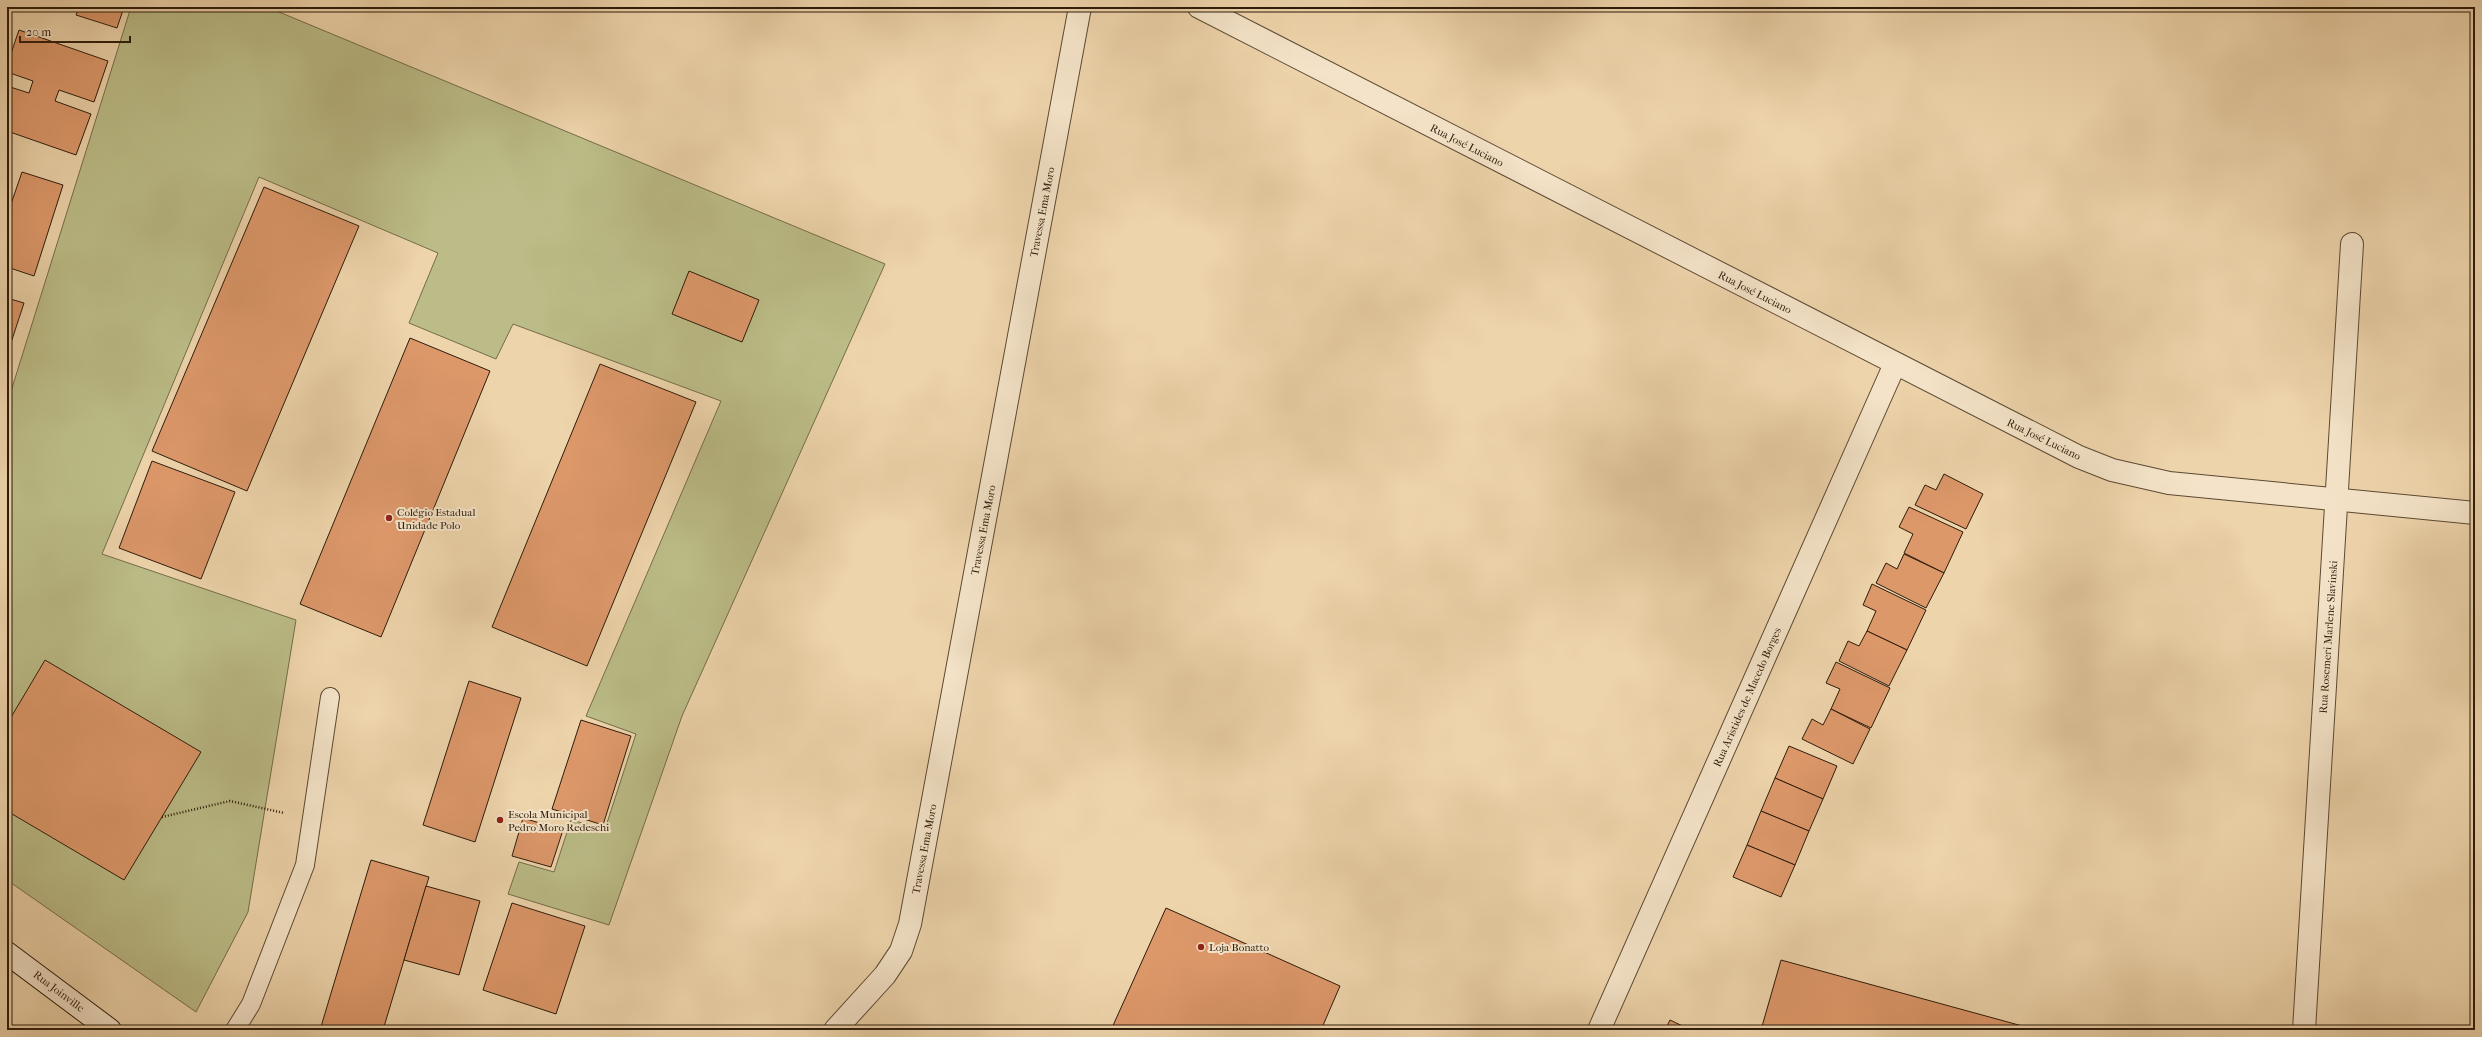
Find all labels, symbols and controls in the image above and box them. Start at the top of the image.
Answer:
scale bar [20,18,130,44]
text: 20 m [26,25,51,39]
street label: Rua José Luciano [1428,121,1506,170]
street label: Travessa Ema Moro [1027,166,1058,258]
street label: Rua José Luciano [1716,268,1794,317]
street label: Rua José Luciano [2005,416,2083,463]
street label: Travessa Ema Moro [968,484,999,576]
place label: Colégio Estadual Unidade Polo [397,506,475,532]
marker: Colégio Estadual Unidade Polo [384,513,394,523]
street label: Rua Rosemeri Marlene Slavinski [2317,559,2340,714]
street label: Rua Aristides de Macedo Borges [1711,625,1784,769]
street label: Travessa Ema Moro [909,803,940,895]
place label: Escola Municipal Pedro Moro Redeschi [508,808,610,834]
marker: Escola Municipal Pedro Moro Redeschi [495,815,505,825]
place label: Loja Bonatto [1209,941,1269,954]
marker: Loja Bonatto [1196,942,1206,952]
street label: Rua Joinville [31,968,87,1015]

